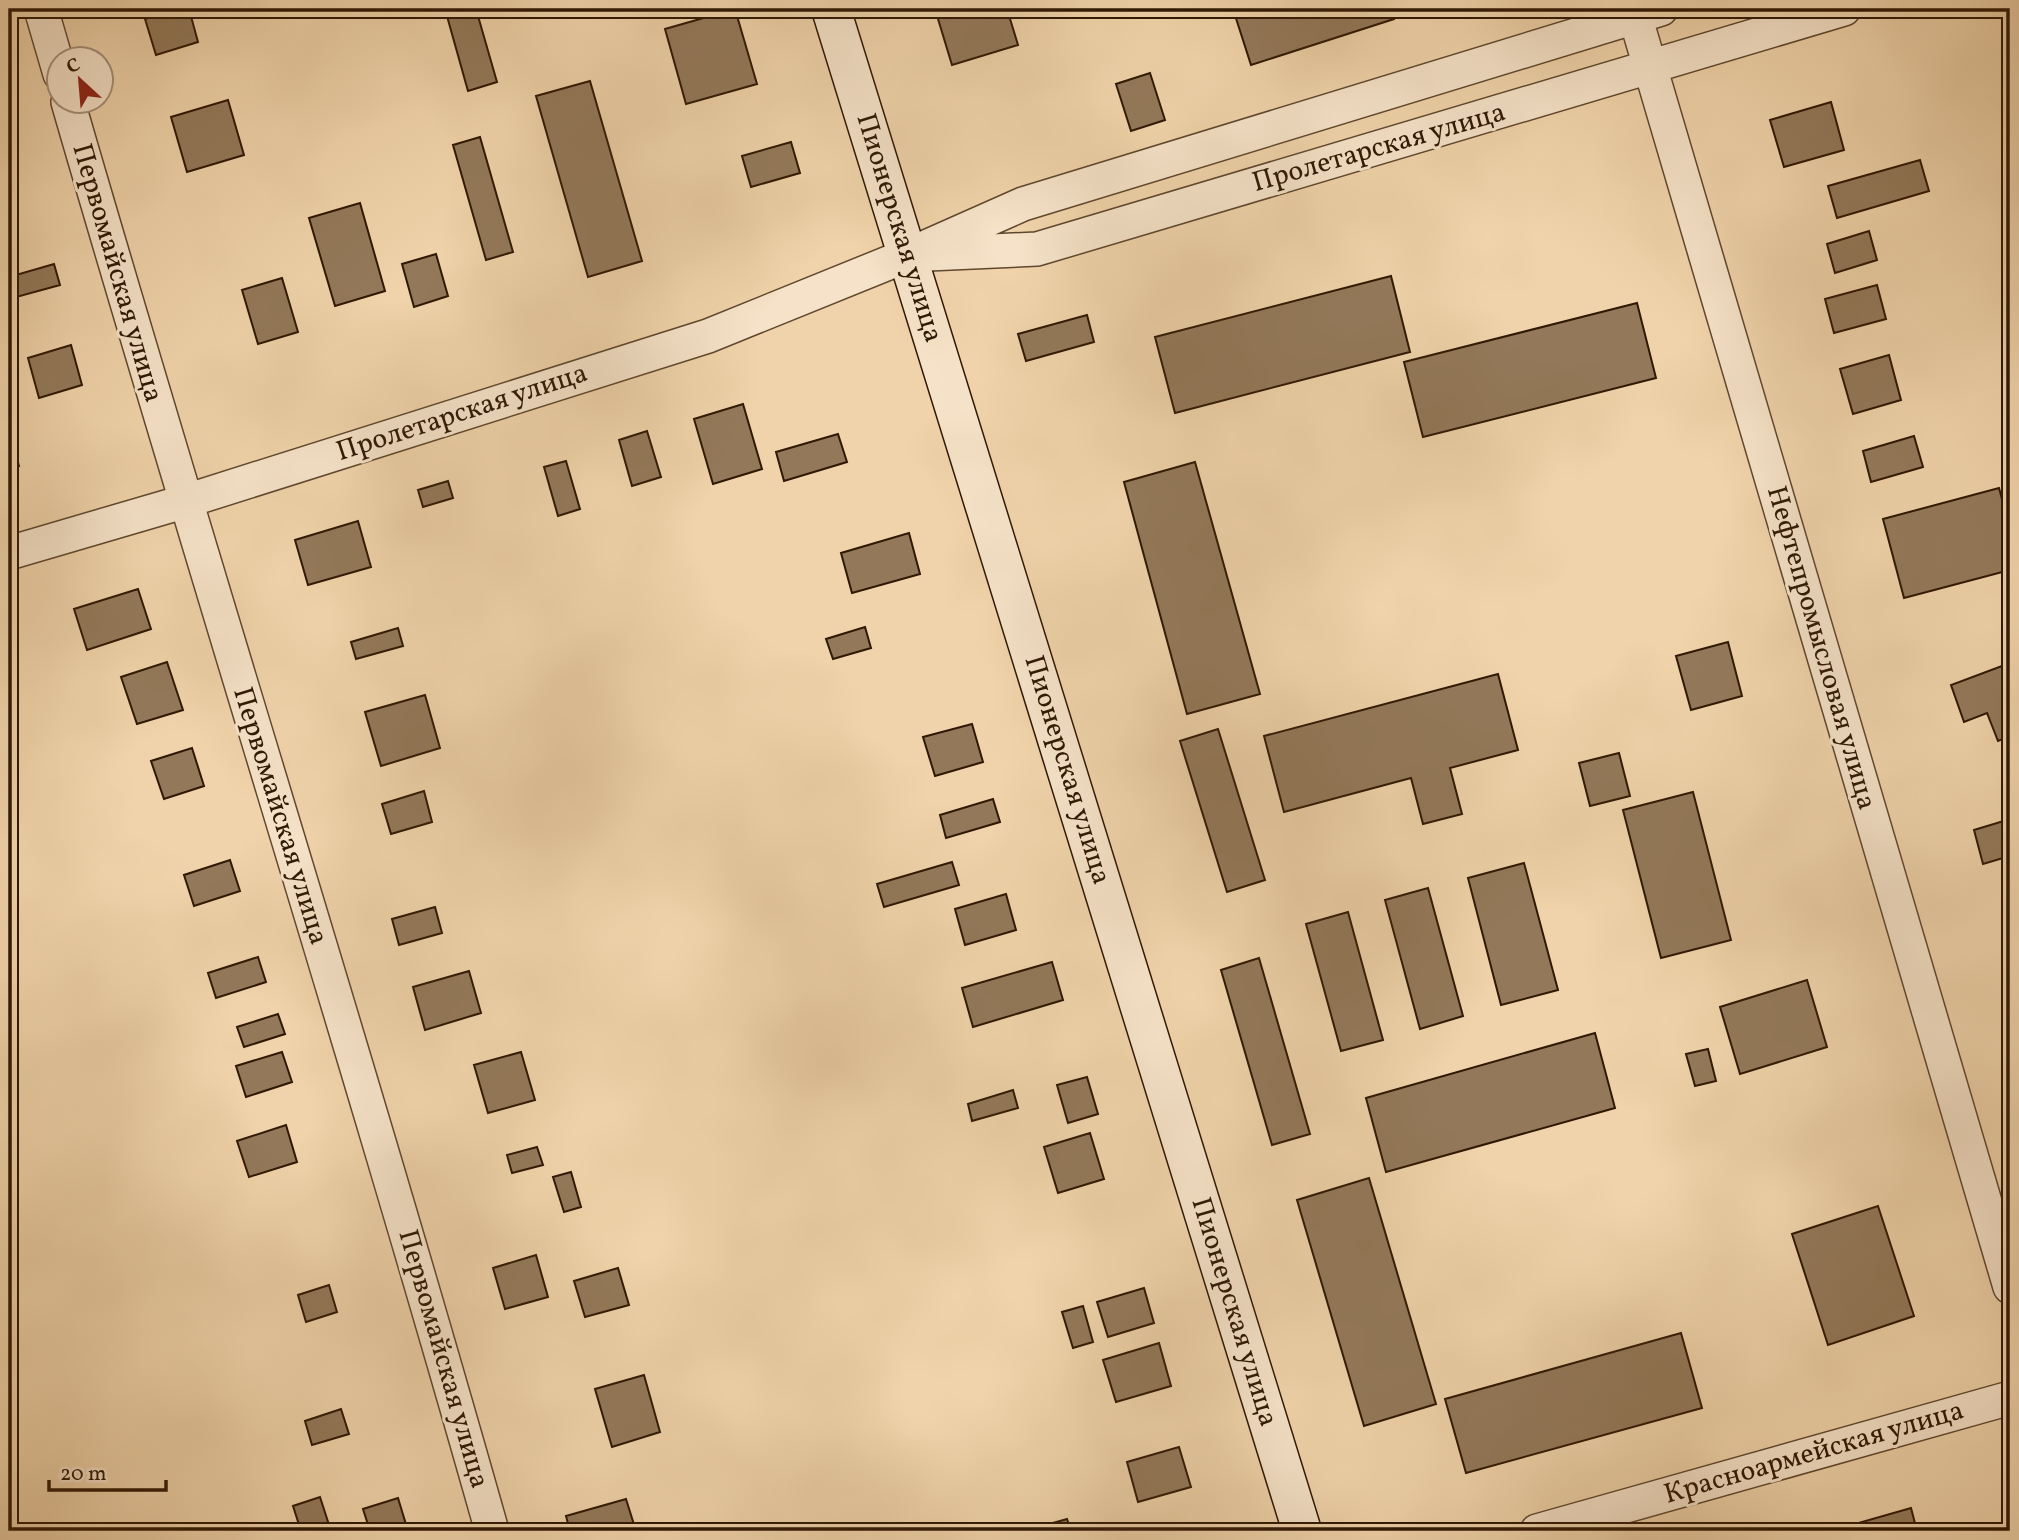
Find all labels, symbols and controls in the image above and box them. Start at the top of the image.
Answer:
north arrow [46,46,116,116]
text: С [62,52,85,81]
street label: Пролетарская улица [1248,93,1510,203]
street label: Пионерская улица [846,109,952,347]
street label: Первомайская улица [61,139,173,407]
street label: Пролетарская улица [331,354,593,472]
street label: Нефтепромысловая улица [1756,482,1886,814]
street label: Пионерская улица [1014,651,1120,889]
street label: Первомайская улица [222,682,338,950]
street label: Пионерская улица [1181,1193,1287,1431]
street label: Первомайская улица [387,1225,499,1493]
street label: Красноармейская улица [1659,1391,1969,1515]
scale bar [49,1449,166,1493]
text: 20 m [60,1460,106,1489]

